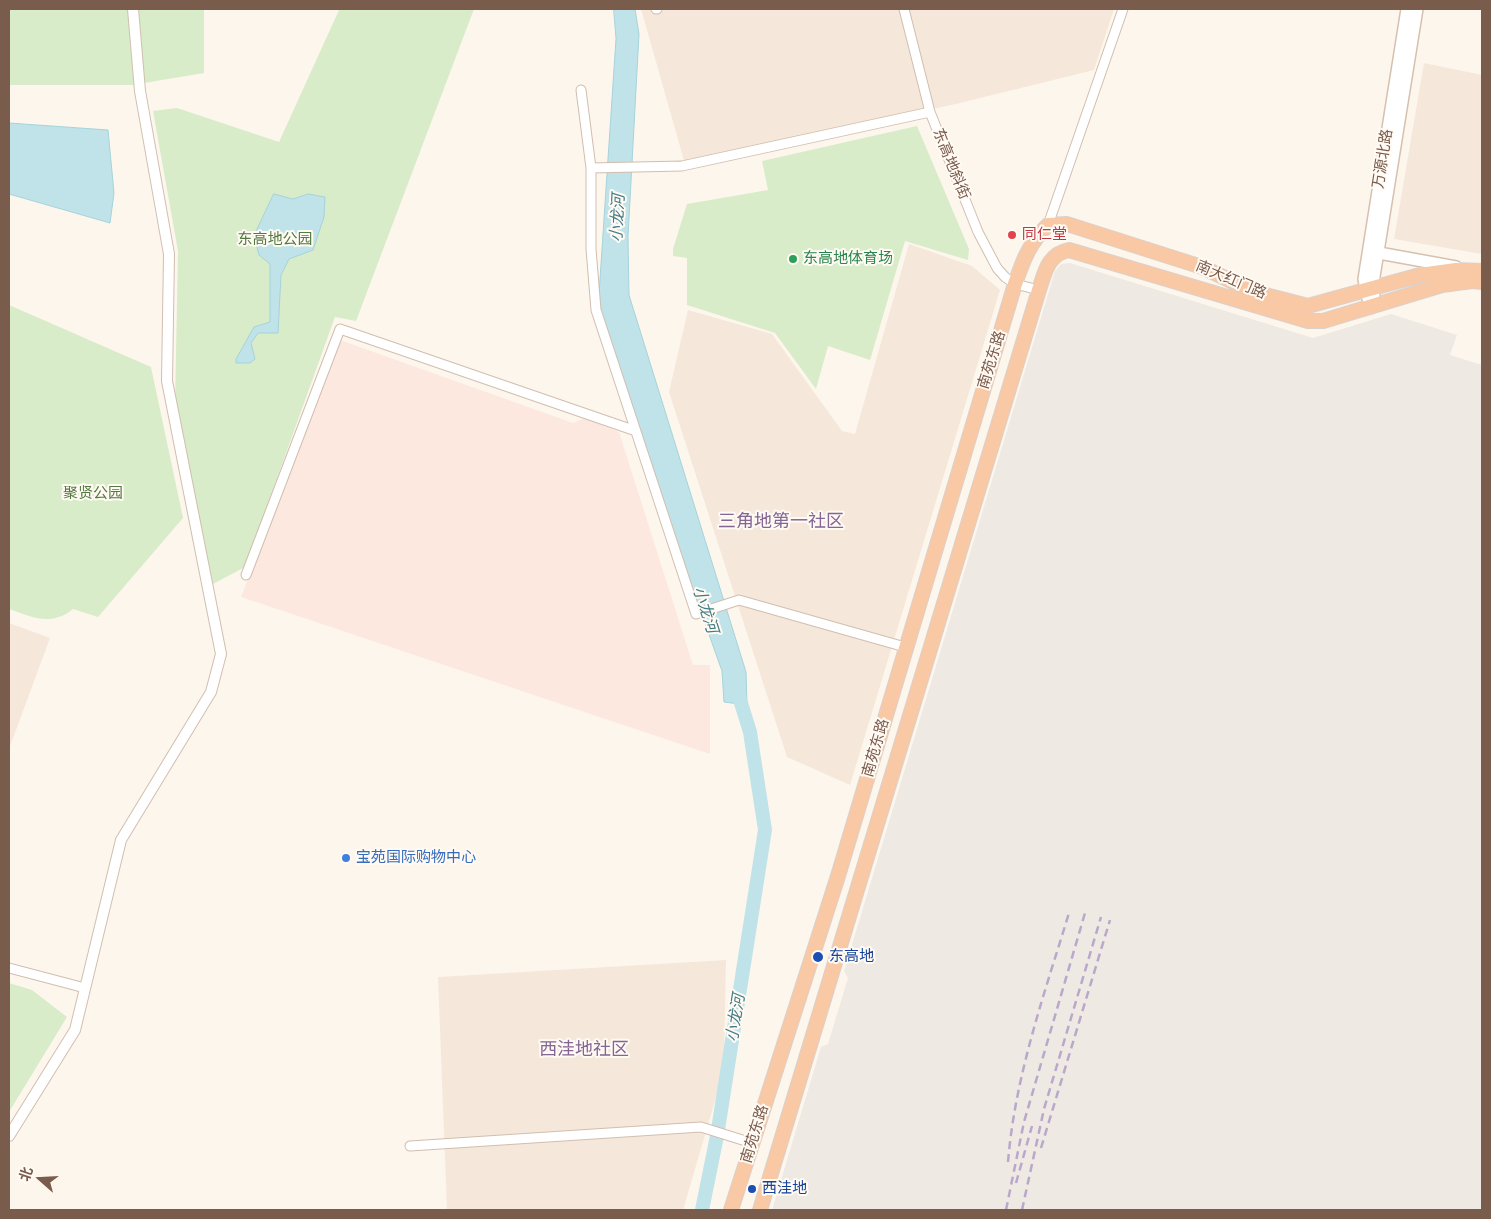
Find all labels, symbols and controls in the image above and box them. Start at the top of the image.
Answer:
street label: 东高地斜街 [929,126,973,202]
street label: 万源北路 [1369,128,1397,190]
water label: 小龙河 [607,194,629,242]
place label: 同仁堂 [1022,226,1067,244]
marker: 同仁堂 [1006,229,1018,241]
park label: 东高地公园 [238,231,312,249]
place label: 东高地体育场 [803,250,893,268]
marker: 东高地体育场 [787,253,799,265]
street label: 南大红门路 [1193,257,1269,303]
street label: 南苑东路 [975,329,1009,391]
park label: 聚贤公园 [63,485,123,503]
district label: 三角地第一社区 [718,511,844,533]
water label: 小龙河 [688,584,722,636]
street label: 南苑东路 [859,717,893,779]
place label: 宝苑国际购物中心 [356,849,476,867]
marker: 宝苑国际购物中心 [340,852,352,864]
place label: 东高地 [829,948,874,966]
marker: 东高地 [811,950,825,964]
water label: 小龙河 [723,993,749,1043]
district label: 西洼地社区 [539,1039,629,1061]
street label: 南苑东路 [738,1103,772,1165]
north arrow [15,1154,65,1204]
text: 北 [14,1164,37,1184]
place label: 西洼地 [762,1180,807,1198]
marker: 西洼地 [746,1183,758,1195]

